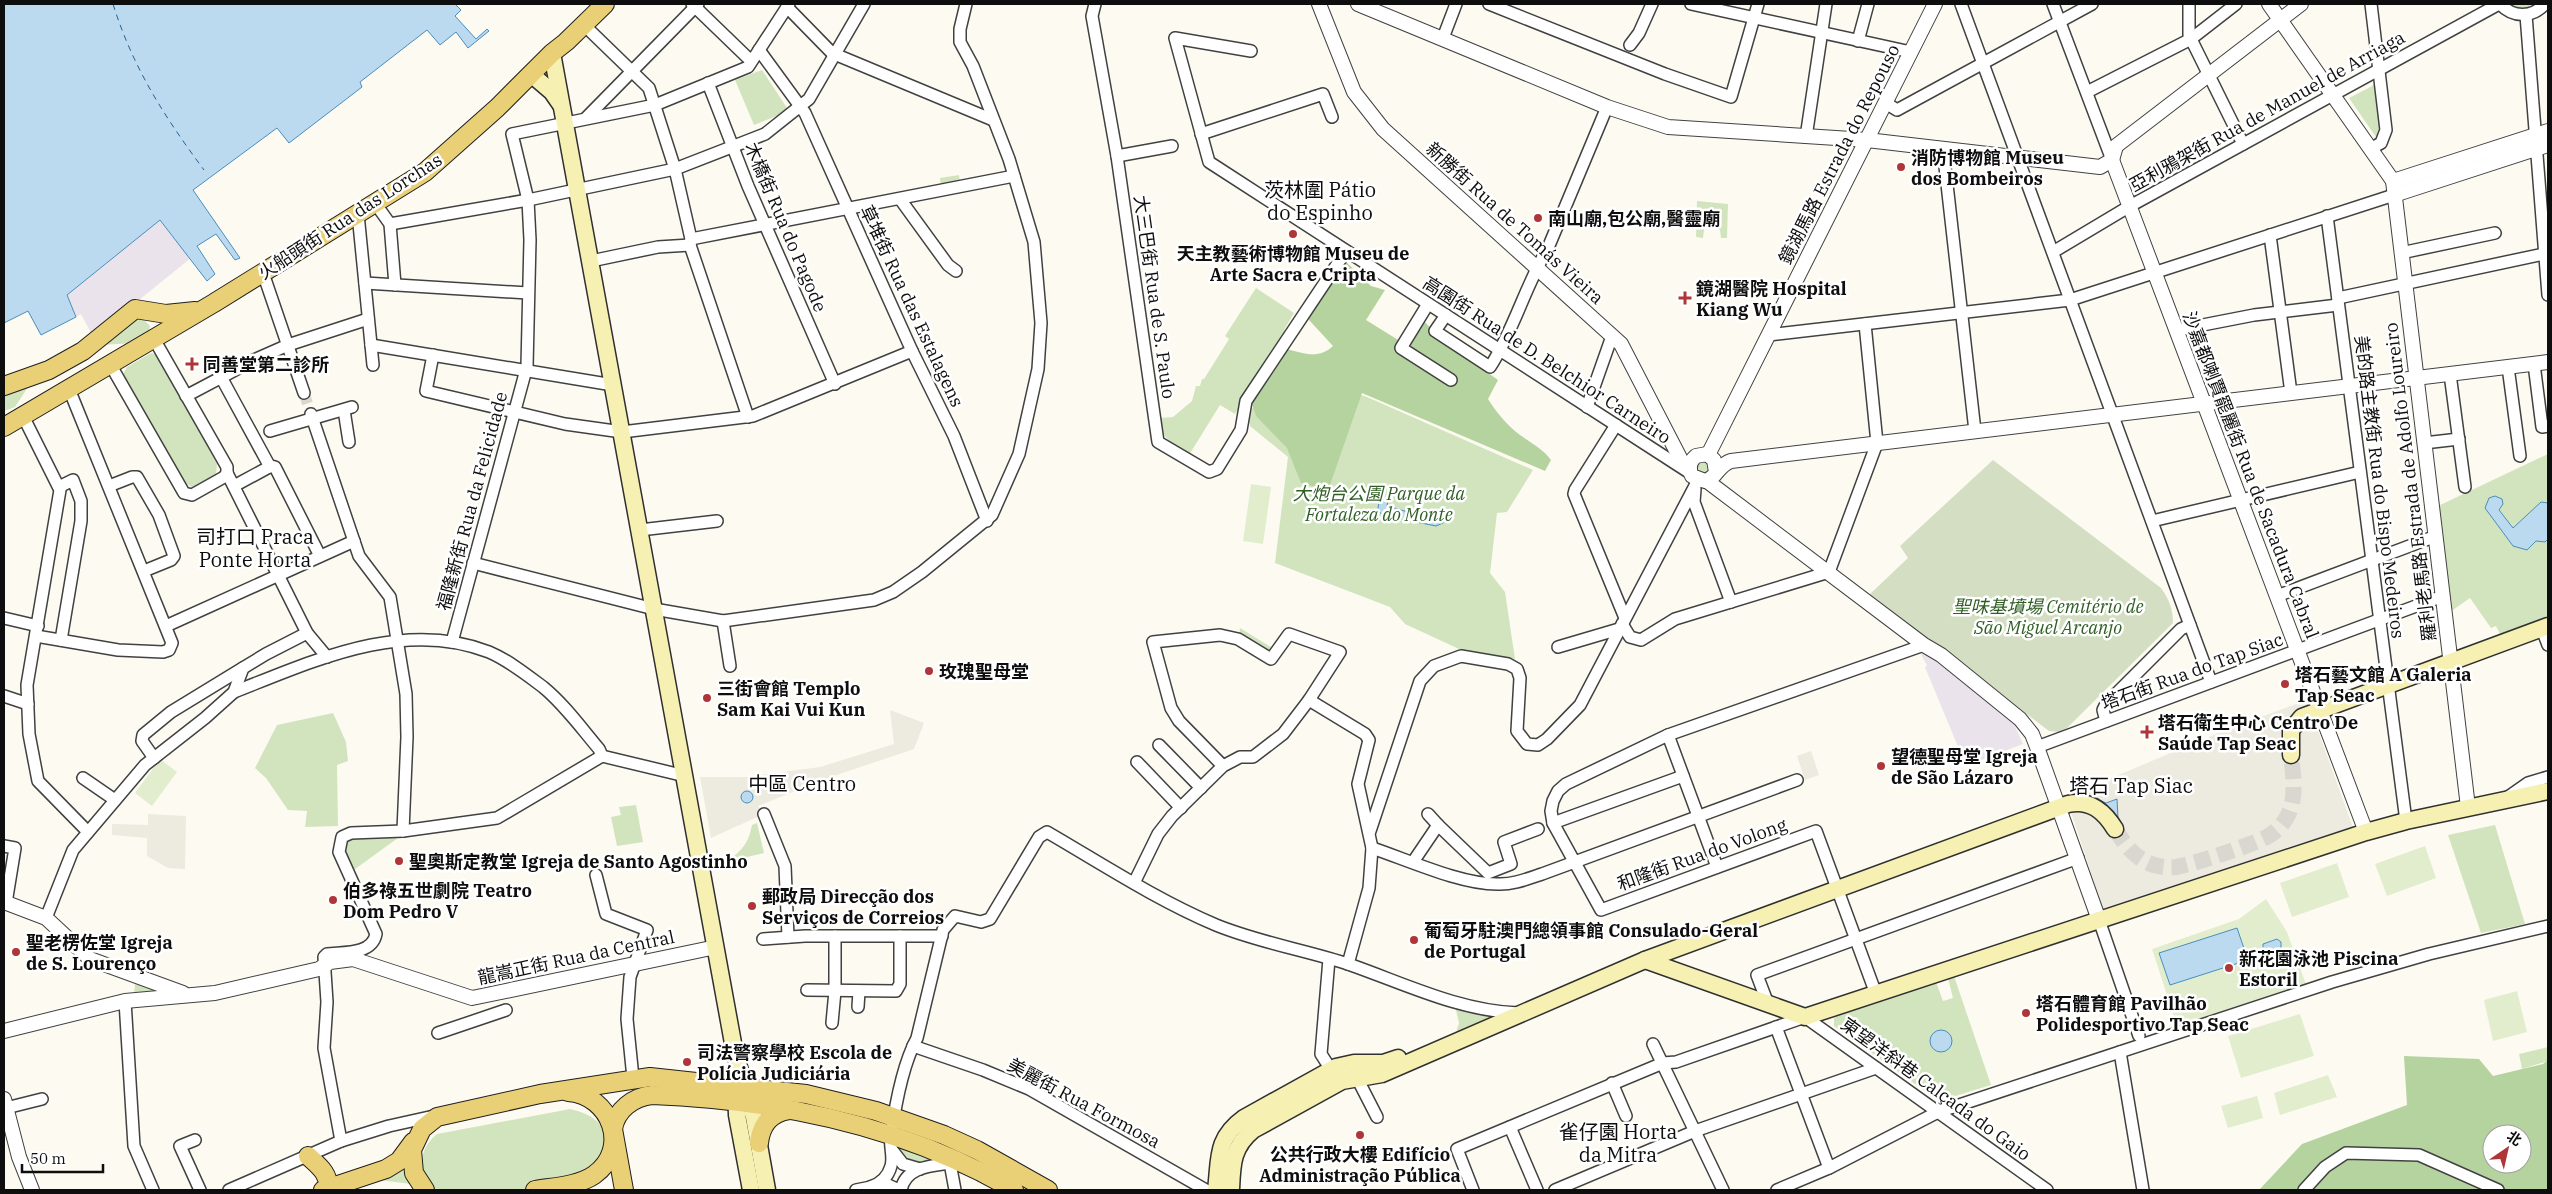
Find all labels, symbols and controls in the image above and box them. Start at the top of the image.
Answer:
street label: 亞利鴉架街 Rua de Manuel de Arriaga [2125,25,2409,197]
street label: 鏡湖馬路 Estrada do Repouso [1773,40,1905,268]
street label: 新勝街 Rua de Tomás Vieira [1421,137,1609,309]
street label: 木橋街 Rua do Pagode [740,139,832,315]
place label: 消防博物館 Museu dos Bombeiros [1911,146,2064,190]
street label: 火船頭街 Rua das Lorchas [254,148,446,284]
marker: 消防博物館 Museu dos Bombeiros [1895,161,1907,173]
district label: 茨林圍 Pátio do Espinho [1264,176,1376,226]
street label: 大三巴街 Rua de S. Paulo [1129,194,1181,400]
street label: 草堆街 Rua das Estalagens [855,201,969,411]
place label: 南山廟,包公廟,醫靈廟 [1548,207,1720,230]
marker: 南山廟,包公廟,醫靈廟 [1532,212,1544,224]
marker: 天主教藝術博物館 Museu de Arte Sacra e Cripta [1287,228,1299,240]
place label: 天主教藝術博物館 Museu de Arte Sacra e Cripta [1177,242,1409,286]
street label: 高園街 Rua de D. Belchior Carneiro [1419,271,1675,449]
place label: 鏡湖醫院 Hospital Kiang Wu [1696,277,1847,321]
marker: 鏡湖醫院 Hospital Kiang Wu [1678,291,1692,305]
street label: 沙嘉都喇賈罷麗街 Rua de Sacadura Cabral [2178,308,2324,642]
street label: 羅利老馬路 Estrada de Adolfo Loureiro [2379,321,2441,643]
street label: 美的路主教街 Rua do Bispo Medeiros [2350,334,2410,640]
place label: 同善堂第二診所 [203,353,329,376]
marker: 同善堂第二診所 [185,357,199,371]
street label: 福隆新街 Rua da Felicidade [432,389,512,613]
park label: 大炮台公園 Parque da Fortaleza do Monte [1293,482,1465,526]
district label: 司打口 Praca Ponte Horta [196,523,314,573]
park label: 聖味基墳場 Cemitério de São Miguel Arcanjo [1953,595,2143,639]
street label: 塔石街 Rua do Tap Siac [2098,627,2286,715]
place label: 玫瑰聖母堂 [939,660,1029,683]
place label: 塔石藝文館 A Galeria Tap Seac [2295,663,2472,707]
marker: 玫瑰聖母堂 [923,665,935,677]
place label: 三街會館 Templo Sam Kai Vui Kun [717,677,865,721]
marker: 塔石藝文館 A Galeria Tap Seac [2279,678,2291,690]
marker: 三街會館 Templo Sam Kai Vui Kun [701,692,713,704]
place label: 塔石衛生中心 Centro De Saúde Tap Seac [2158,711,2358,755]
marker: 塔石衛生中心 Centro De Saúde Tap Seac [2140,725,2154,739]
place label: 望德聖母堂 Igreja de São Lázaro [1891,745,2038,789]
marker: 望德聖母堂 Igreja de São Lázaro [1875,760,1887,772]
district label: 中區 Centro [748,770,856,797]
district label: 塔石 Tap Siac [2069,772,2193,799]
street label: 和隆街 Rua do Volong [1614,813,1790,895]
place label: 聖奧斯定教堂 Igreja de Santo Agostinho [409,850,748,873]
marker: 聖奧斯定教堂 Igreja de Santo Agostinho [393,855,405,867]
place label: 伯多祿五世劇院 Teatro Dom Pedro V [343,879,532,923]
place label: 郵政局 Direcção dos Serviços de Correios [762,885,944,929]
marker: 伯多祿五世劇院 Teatro Dom Pedro V [327,894,339,906]
marker: 郵政局 Direcção dos Serviços de Correios [746,900,758,912]
place label: 葡萄牙駐澳門總領事館 Consulado-Geral de Portugal [1424,919,1758,963]
street label: 龍嵩正街 Rua da Central [476,925,676,989]
place label: 聖老楞佐堂 Igreja de S. Lourenço [26,931,173,975]
marker: 葡萄牙駐澳門總領事館 Consulado-Geral de Portugal [1408,934,1420,946]
marker: 聖老楞佐堂 Igreja de S. Lourenço [10,946,22,958]
place label: 新花園泳池 Piscina Estoril [2239,947,2398,991]
marker: 新花園泳池 Piscina Estoril [2223,962,2235,974]
place label: 塔石體育館 Pavilhão Polidesportivo Tap Seac [2036,992,2249,1036]
marker: 塔石體育館 Pavilhão Polidesportivo Tap Seac [2020,1007,2032,1019]
street label: 東望洋斜巷 Calçada do Gaio [1837,1012,2035,1166]
place label: 司法警察學校 Escola de Polícia Judiciária [697,1041,892,1085]
street label: 美麗街 Rua Formosa [1004,1053,1165,1153]
marker: 司法警察學校 Escola de Polícia Judiciária [681,1056,693,1068]
district label: 雀仔園 Horta da Mitra [1559,1118,1677,1168]
north arrow [2482,1124,2532,1174]
text: 北 [2503,1127,2525,1150]
marker: 公共行政大樓 Edifício Administração Pública [1354,1129,1366,1141]
scale bar [22,1142,104,1174]
place label: 公共行政大樓 Edifício Administração Pública [1259,1143,1461,1187]
text: 50 m [30,1149,66,1168]

